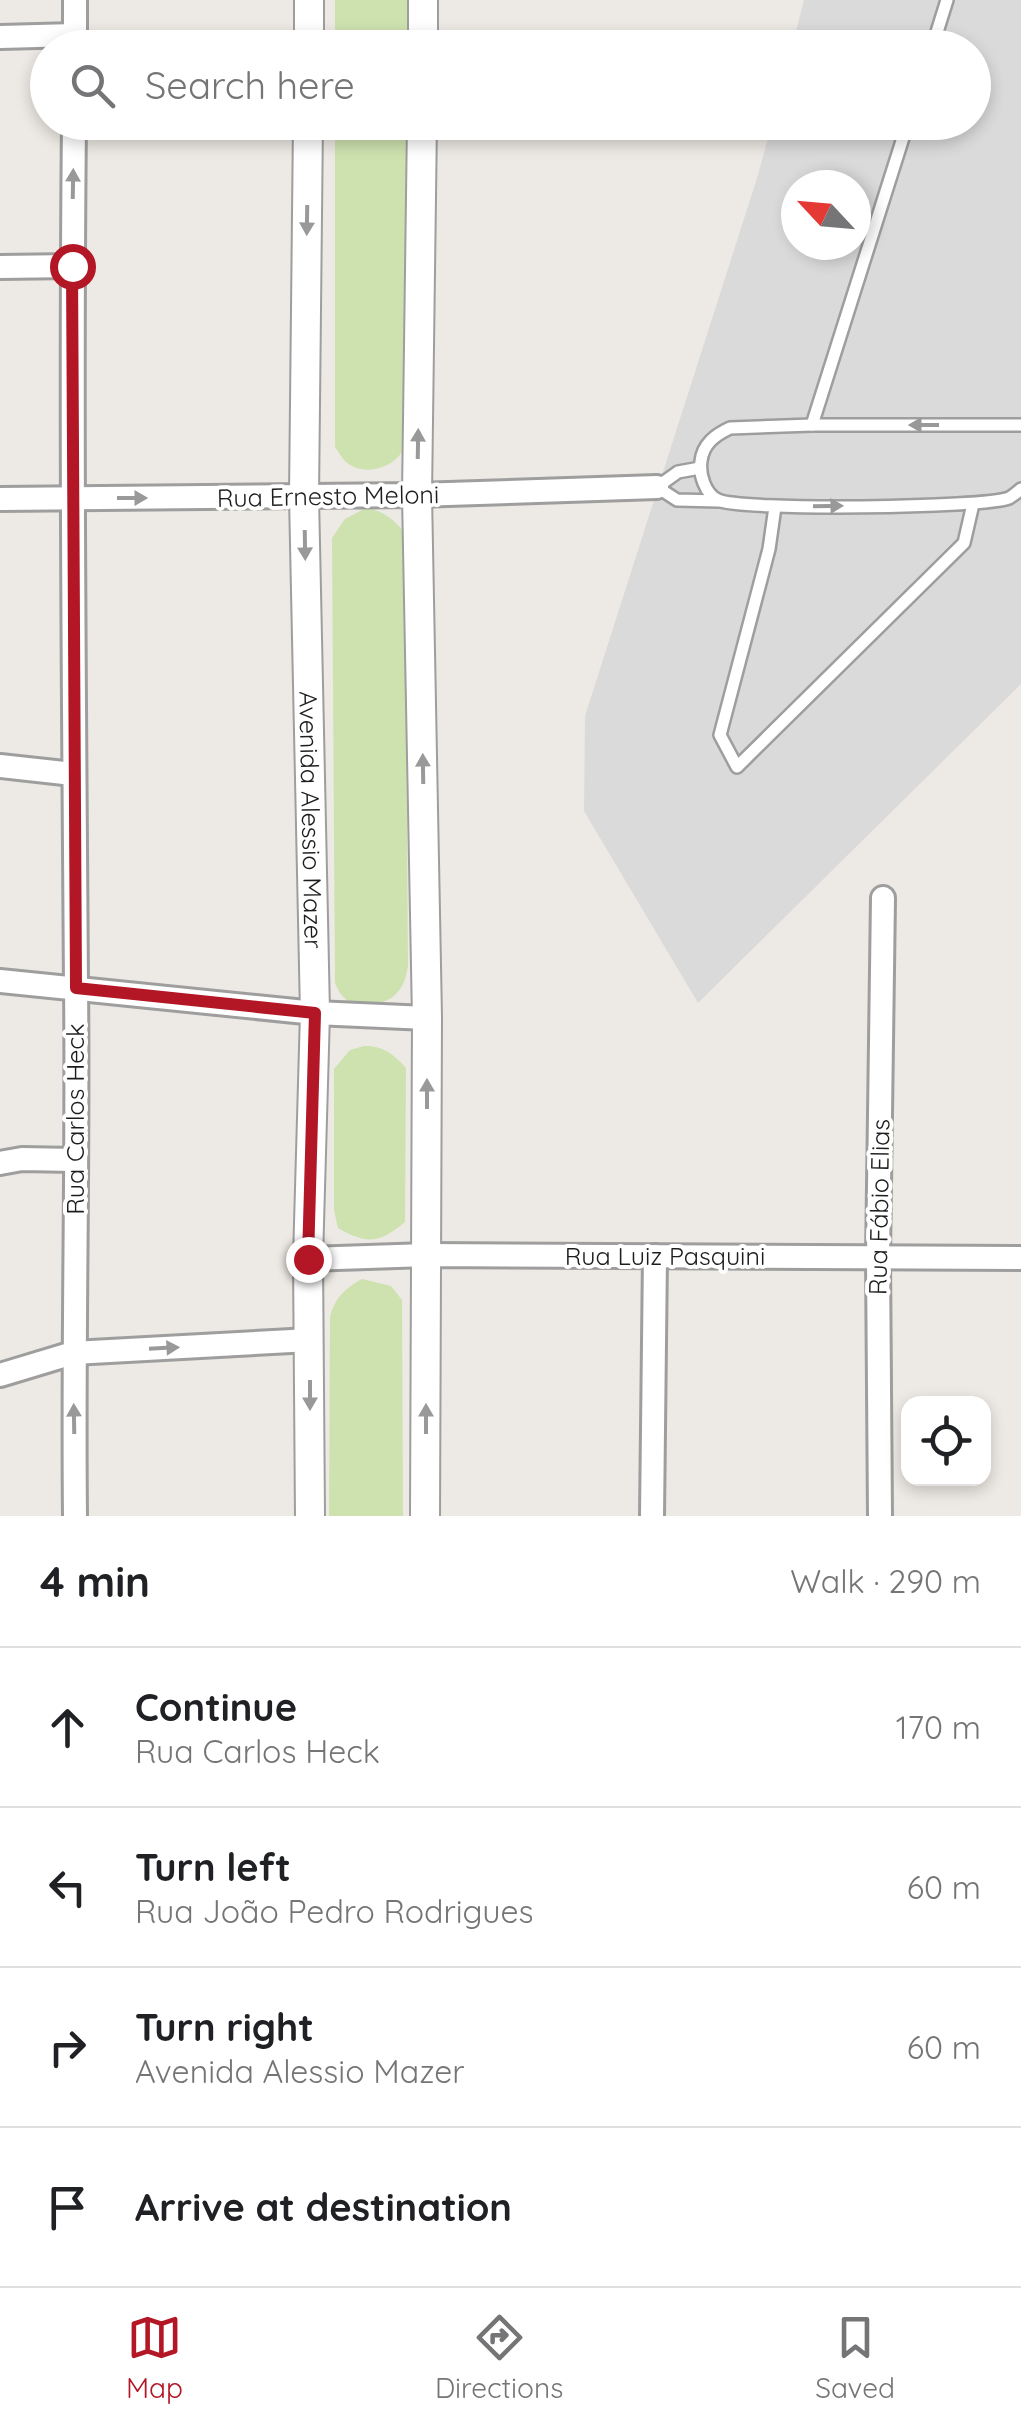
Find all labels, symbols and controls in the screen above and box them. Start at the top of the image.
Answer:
search box [30,30,991,140]
icon: search [65,58,120,113]
text: Search here [145,61,355,109]
one-way arrow [65,167,81,199]
north arrow [781,170,871,260]
one-way arrow [299,204,315,236]
route start [50,244,96,290]
one-way arrow [907,417,939,433]
one-way arrow [410,427,426,459]
street label: Rua Ernesto Meloni [217,478,439,513]
one-way arrow [117,490,149,506]
one-way arrow [813,498,845,514]
one-way arrow [298,529,314,561]
street label: Avenida Alessio Mazer [293,691,330,949]
one-way arrow [414,752,430,784]
street label: Rua Carlos Heck [59,1023,90,1215]
one-way arrow [419,1077,435,1109]
street label: Rua Fábio Elias [861,1119,896,1295]
route end [286,1237,332,1283]
street label: Rua Luiz Pasquini [565,1240,765,1271]
one-way arrow [149,1340,181,1356]
one-way arrow [302,1379,318,1411]
map controls [901,1396,991,1486]
button: locate [901,1396,991,1486]
one-way arrow [65,1402,81,1434]
one-way arrow [418,1402,434,1434]
text: 4 min [40,1555,150,1608]
text: Walk · 290 m [790,1561,981,1601]
text: Continue [135,1683,297,1731]
icon: ahead [40,1700,95,1755]
text: 170 m [896,1707,981,1747]
text: Rua Carlos Heck [135,1731,380,1771]
text: Turn left [135,1843,291,1891]
icon: left [40,1860,95,1915]
text: 60 m [907,1867,981,1907]
text: Rua João Pedro Rodrigues [135,1891,534,1931]
text: Turn right [135,2003,314,2051]
icon: right [40,2020,95,2075]
text: 60 m [907,2027,981,2067]
text: Avenida Alessio Mazer [135,2051,465,2091]
icon: arrive [40,2180,95,2235]
text: Arrive at destination [135,2183,512,2231]
tab: Map [126,2310,183,2405]
tab: Directions [435,2310,563,2405]
tab: Saved [815,2310,895,2405]

